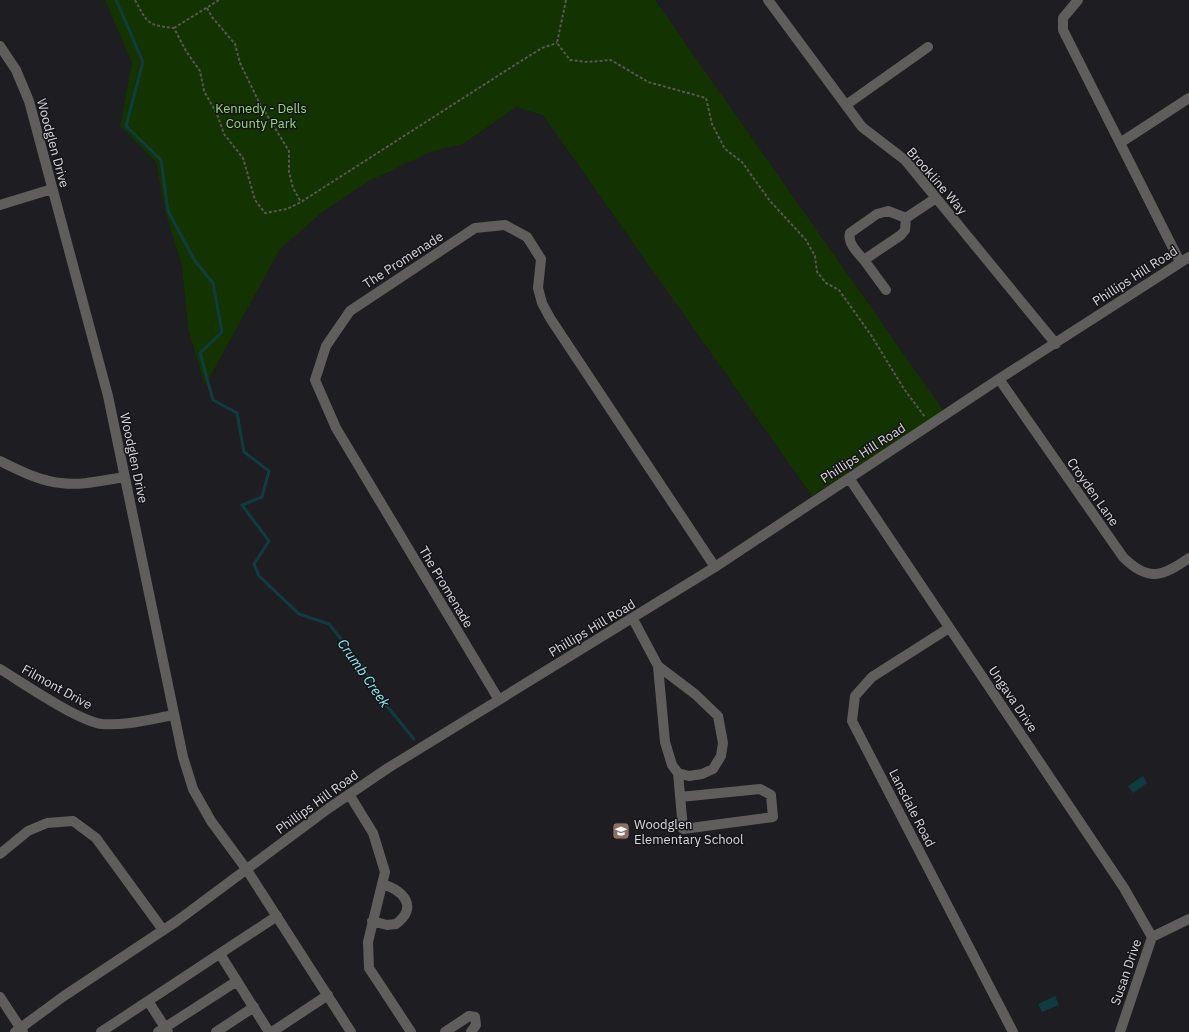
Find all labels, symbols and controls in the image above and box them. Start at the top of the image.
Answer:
street label: Woodglen Drive [33,97,73,189]
park label: Kennedy - Dells County Park [215,100,307,132]
street label: Brookline Way [903,144,971,219]
street label: The Promenade [360,228,446,292]
street label: Phillips Hill Road [1089,242,1181,310]
street label: Woodglen Drive [116,411,152,505]
street label: Phillips Hill Road [817,419,909,487]
street label: Croyden Lane [1063,455,1123,529]
street label: The Promenade [415,543,477,631]
street label: Phillips Hill Road [546,595,638,661]
water label: Crumb Creek [334,635,395,711]
street label: Filmont Drive [19,661,95,713]
street label: Ungava Drive [985,663,1041,735]
street label: Phillips Hill Road [272,766,362,838]
street label: Lansdale Road [885,766,939,850]
place label: Woodglen Elementary School [634,816,744,848]
school or university icon: Woodglen Elementary School [611,821,631,841]
street label: Susan Drive [1107,937,1145,1007]

